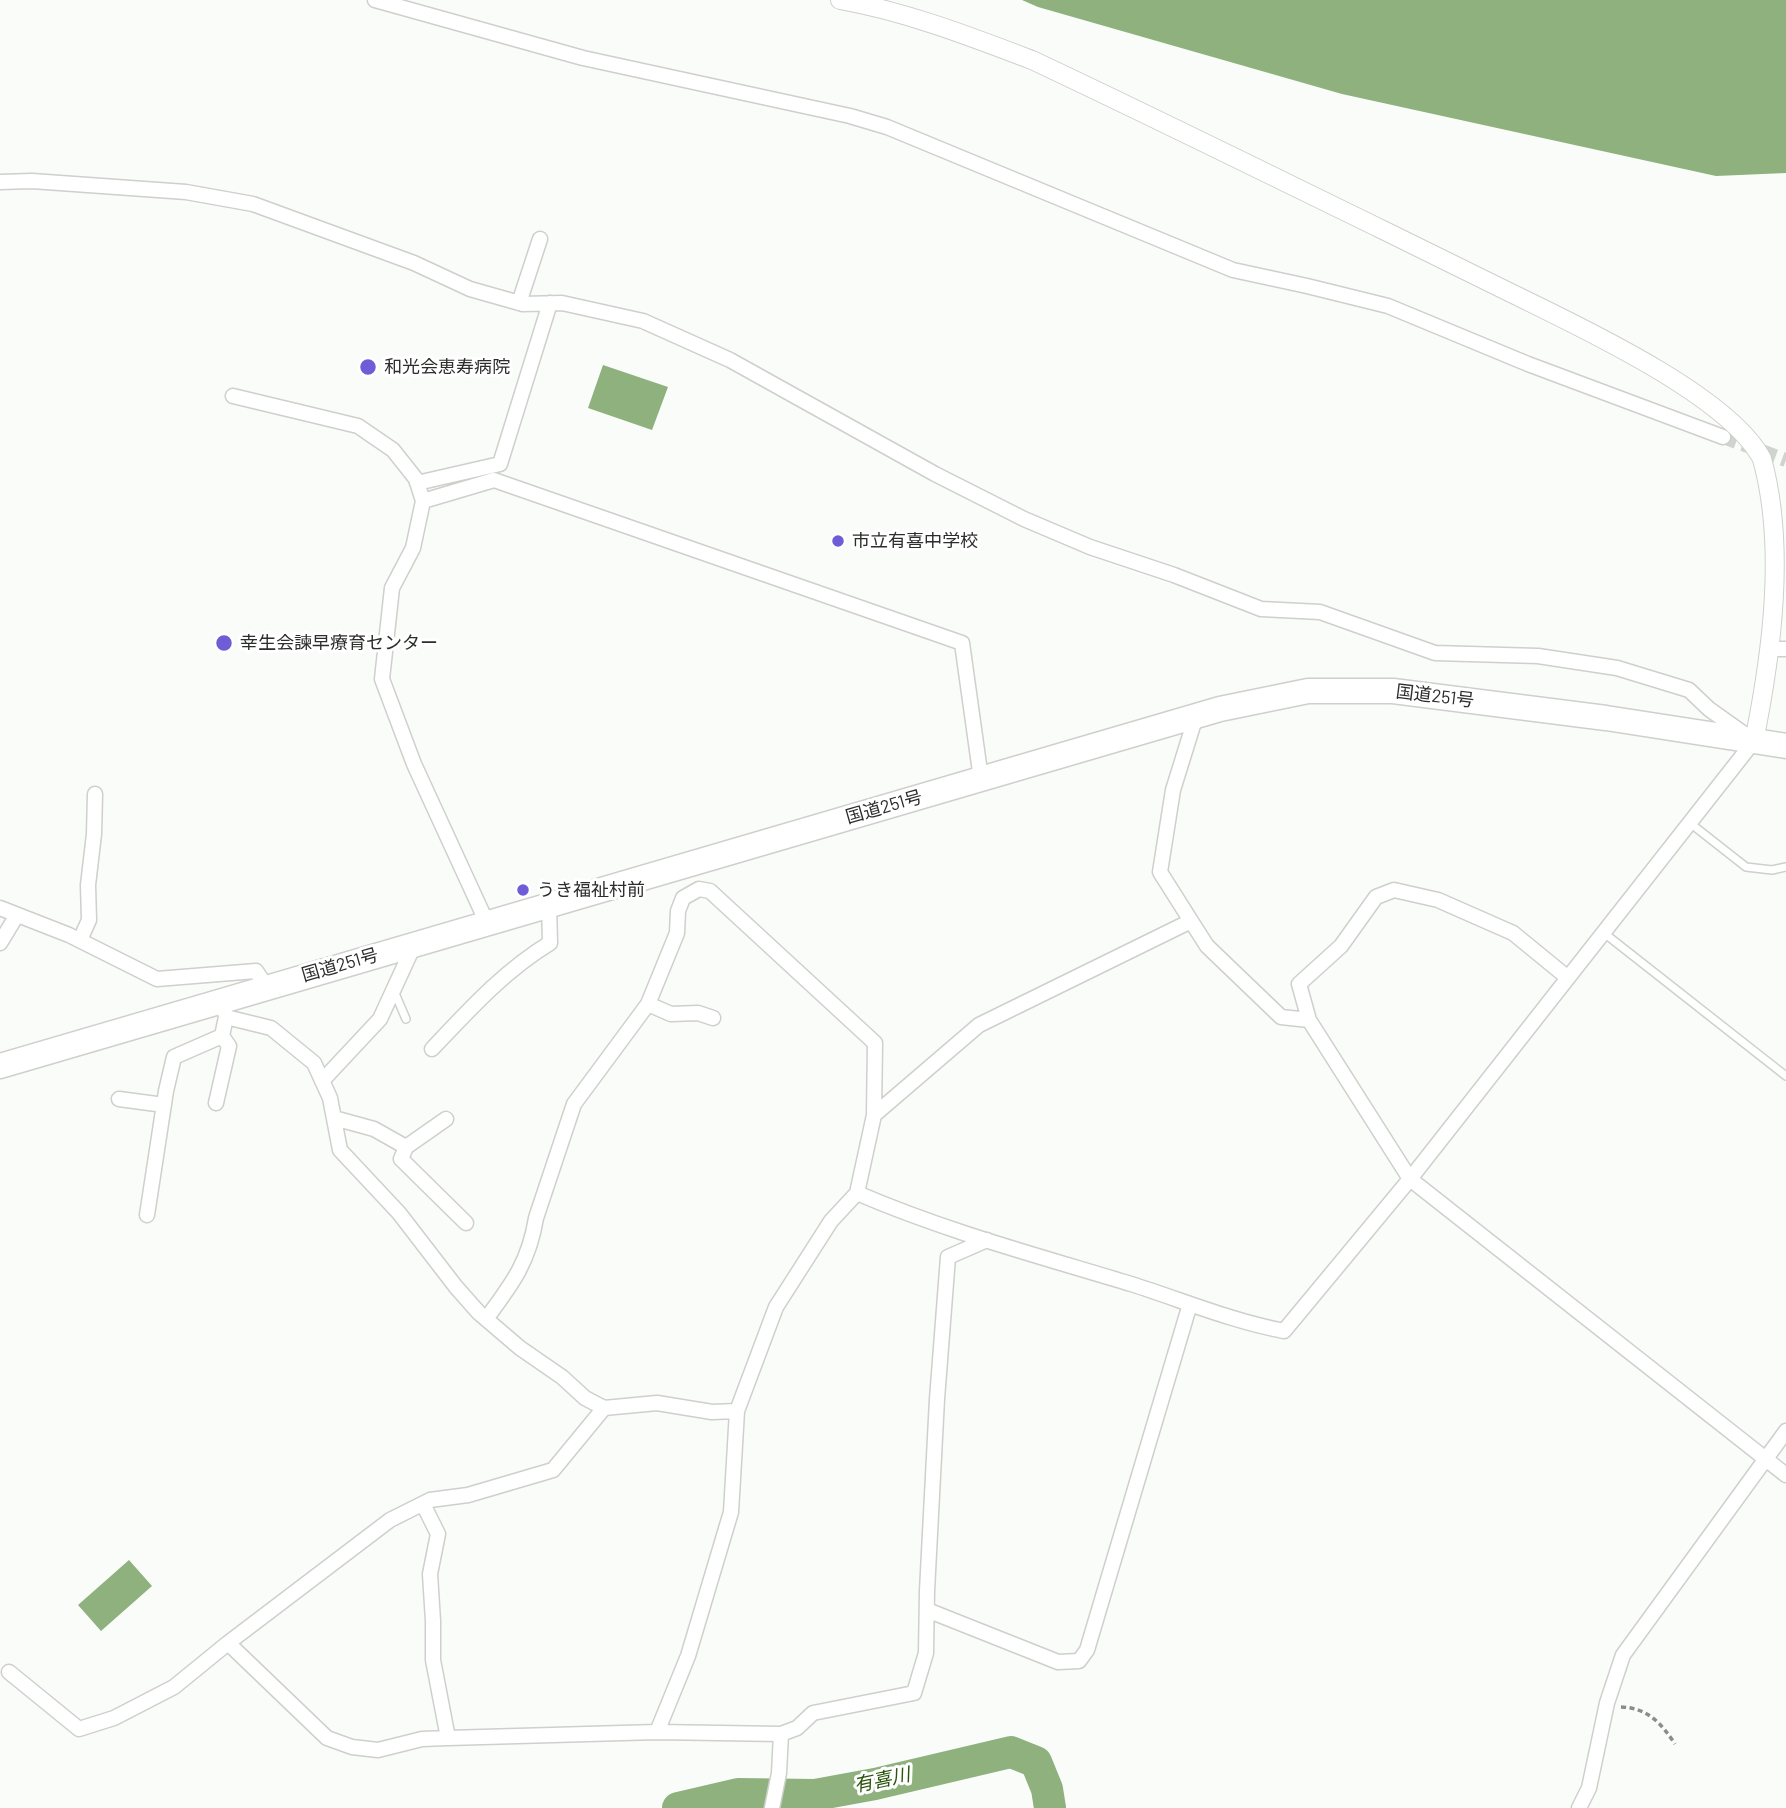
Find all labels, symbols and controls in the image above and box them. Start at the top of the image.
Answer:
place label: 和光会恵寿病院 [384,356,510,378]
marker: 和光会恵寿病院 [358,357,378,377]
place label: 市立有喜中学校 [852,530,978,552]
marker: 市立有喜中学校 [830,533,846,549]
place label: 幸生会諫早療育センター [240,632,438,654]
marker: 幸生会諫早療育センター [214,633,234,653]
street label: 国道251号 [1395,680,1475,712]
street label: 国道251号 [843,786,925,828]
place label: うき福祉村前 [537,879,645,901]
marker: うき福祉村前 [515,882,531,898]
street label: 国道251号 [299,944,381,986]
water label: 有喜川 [852,1763,912,1797]

